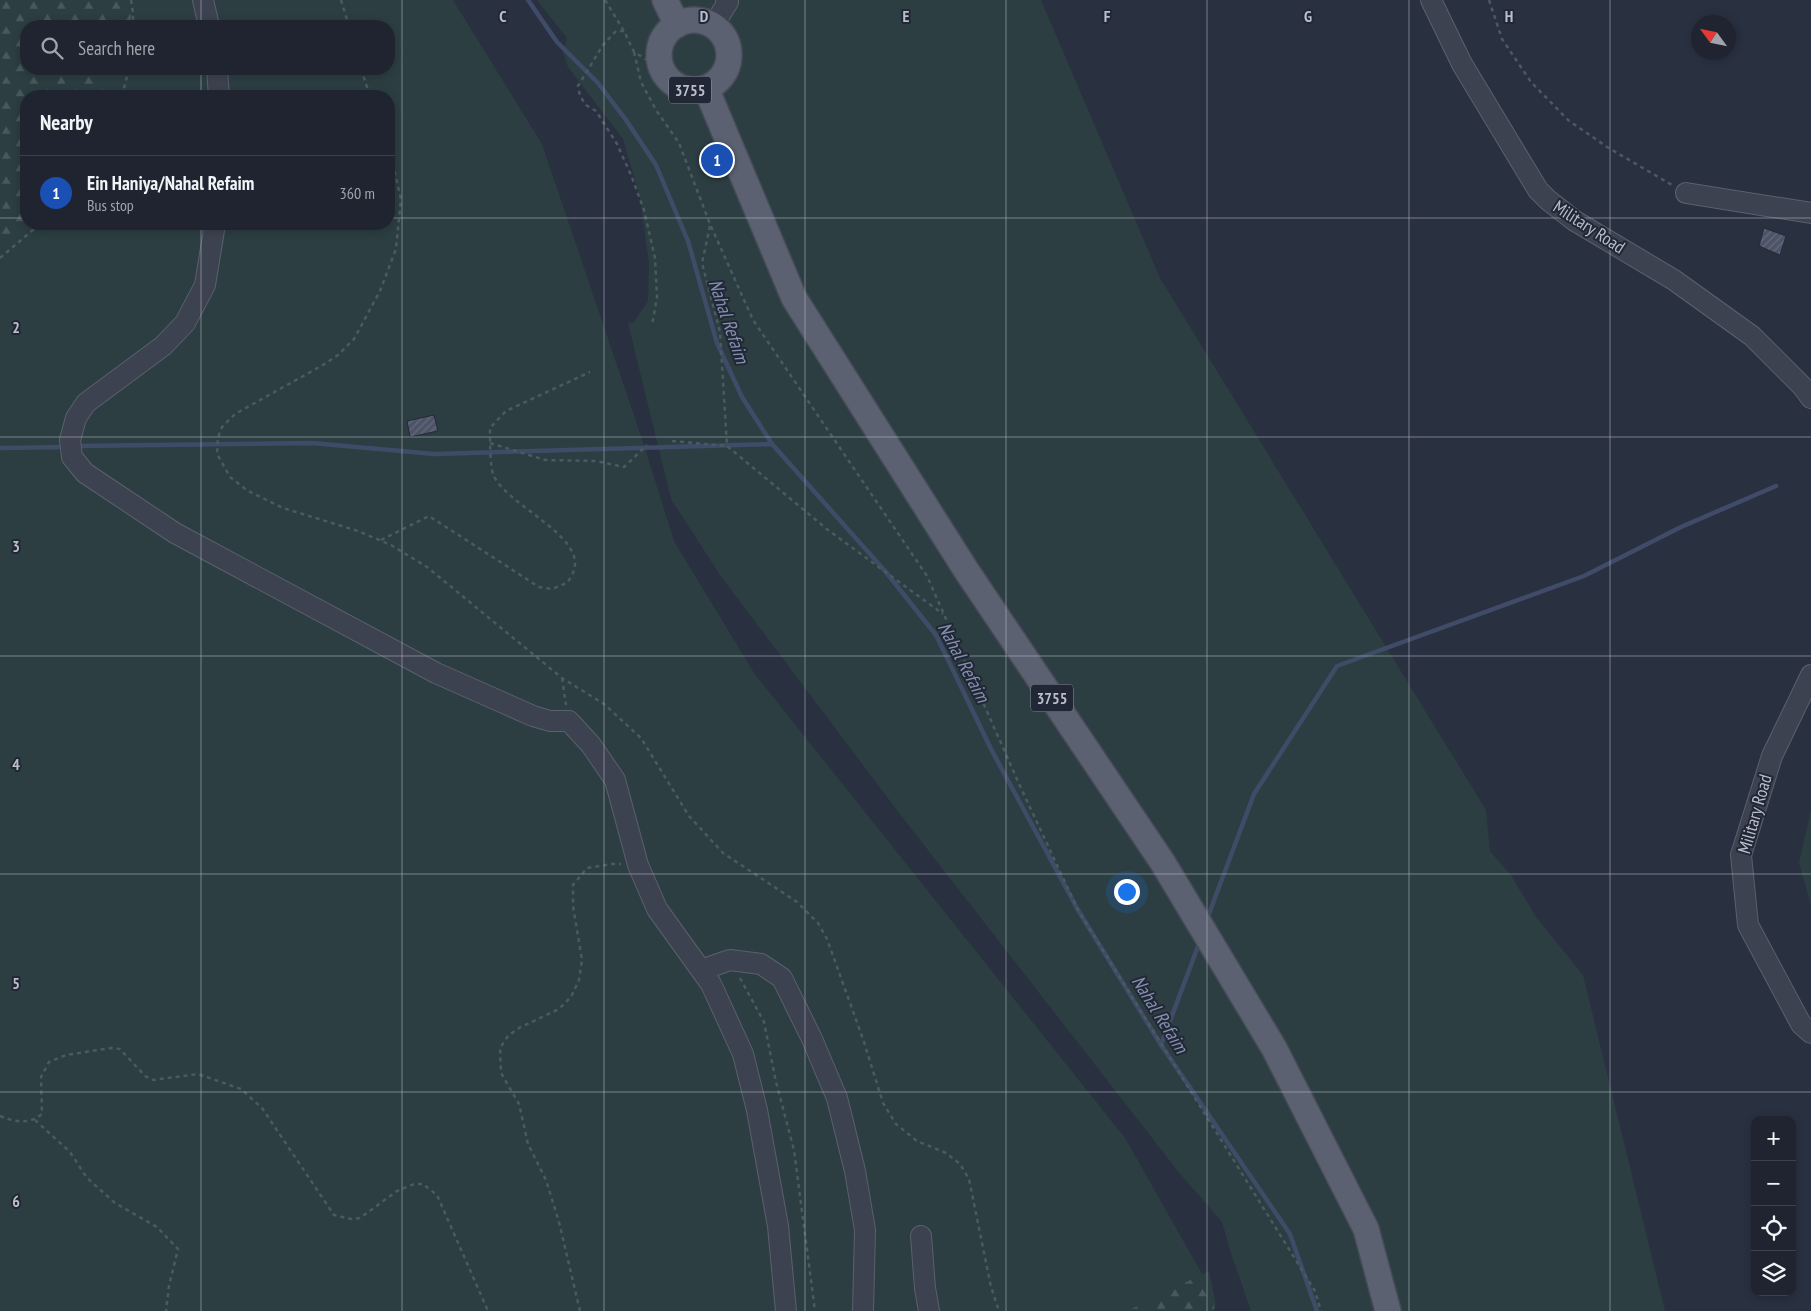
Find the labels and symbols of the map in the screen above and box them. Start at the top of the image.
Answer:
text: C [499,6,507,26]
text: D [700,6,709,26]
text: E [903,6,910,26]
text: F [1104,6,1111,26]
text: G [1304,6,1312,26]
text: H [1505,6,1513,26]
north arrow [1691,15,1736,60]
road number: 3755 [669,76,711,104]
pin: 1 [701,141,733,179]
street label: Military Road [1549,195,1630,258]
water label: Nahal Refaim [703,276,755,368]
text: 2 [12,317,20,337]
text: 3 [12,536,20,556]
water label: Nahal Refaim [933,618,996,708]
road number: 3755 [1031,684,1073,711]
text: 4 [12,754,20,774]
street label: Military Road [1732,772,1777,856]
your location [1114,879,1140,905]
water label: Nahal Refaim [1127,971,1194,1059]
text: 5 [12,973,20,993]
text: 6 [12,1191,20,1211]

